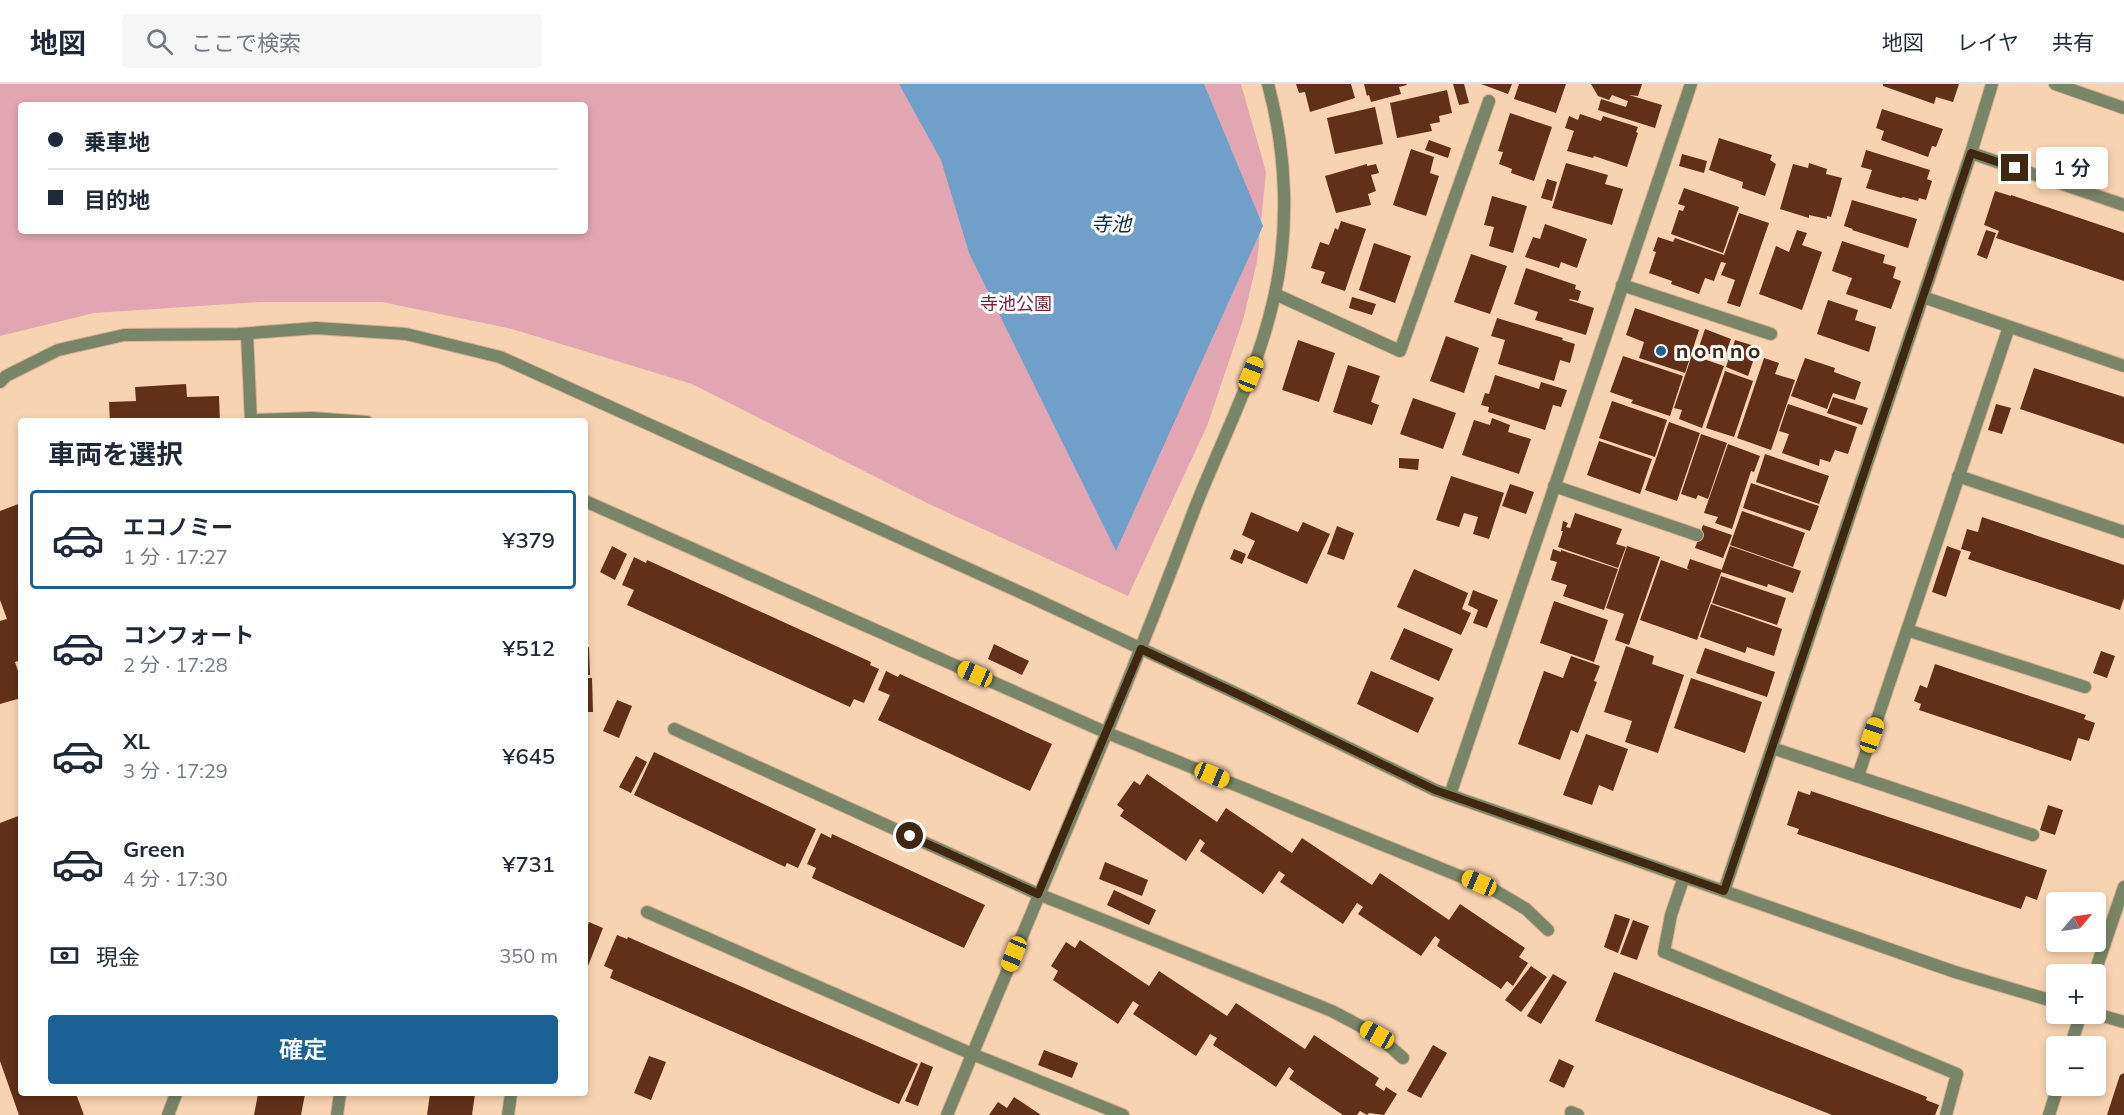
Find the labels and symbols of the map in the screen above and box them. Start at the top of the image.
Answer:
callout: 1 分 [2036,147,2108,189]
route end [2001,154,2028,181]
water label: 寺池 [1091,211,1133,236]
park label: 寺池公園 [980,292,1052,315]
place label: ｎｏｎｎｏ [1673,340,1763,363]
marker: ｎｏｎｎｏ [1654,344,1668,358]
car [1236,354,1266,394]
car [955,658,995,690]
car [1858,715,1886,755]
car [1192,760,1232,790]
route start [896,822,923,849]
car [1459,868,1499,898]
north arrow [2046,892,2106,952]
car [999,934,1029,974]
car [1357,1018,1397,1052]

